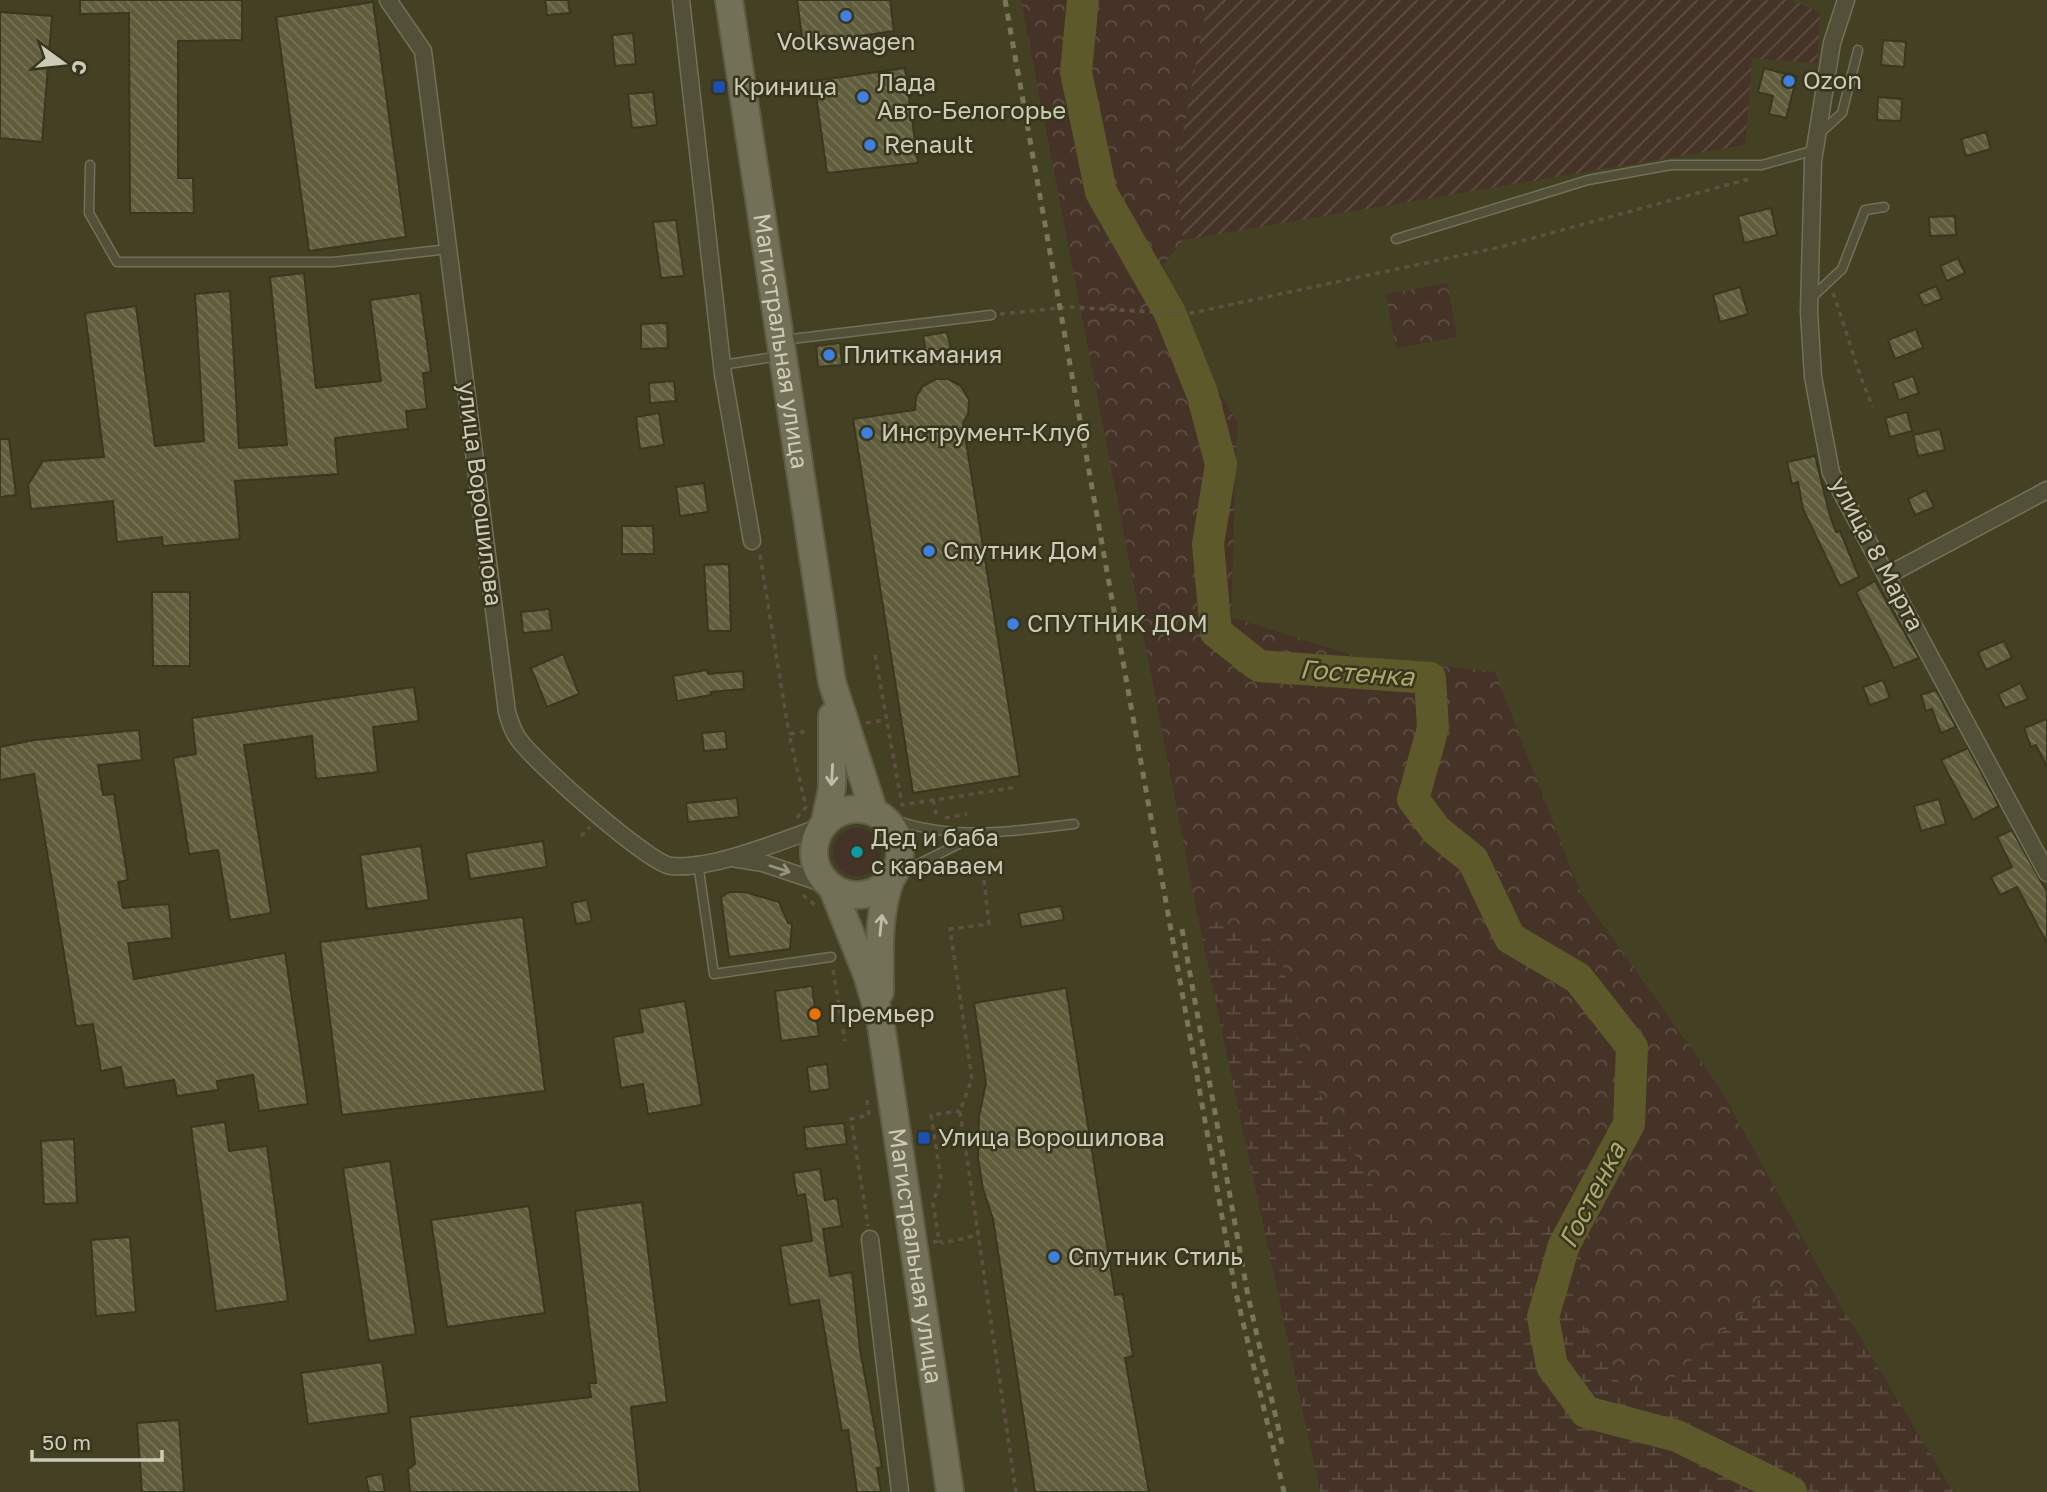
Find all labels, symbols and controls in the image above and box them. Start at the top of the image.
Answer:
marker: Volkswagen [838,8,854,24]
place label: Volkswagen [777,26,915,55]
north arrow [28,28,98,98]
text: С [67,58,93,77]
place label: Ozon [1803,65,1862,94]
place label: Лада Авто-Белогорье [877,67,1066,124]
place label: Криница [733,71,837,100]
marker: Ozon [1781,73,1797,89]
marker: Криница [711,79,727,95]
marker: Лада Авто-Белогорье [855,89,871,105]
place label: Renault [884,129,974,158]
marker: Renault [862,137,878,153]
street label: Магистральная улица [748,211,816,471]
place label: Плиткамания [843,339,1002,368]
marker: Плиткамания [821,347,837,363]
street label: улица Ворошилова [453,380,510,608]
place label: Инструмент-Клуб [881,417,1090,446]
marker: Инструмент-Клуб [859,425,875,441]
street label: улица 8 Марта [1825,471,1931,635]
place label: Спутник Дом [943,535,1097,564]
marker: Спутник Дом [921,543,937,559]
place label: СПУТНИК ДОМ [1027,608,1208,637]
marker: СПУТНИК ДОМ [1005,616,1021,632]
water label: Гостенка [1299,653,1416,692]
one-way arrow [826,763,839,786]
place label: Дед и баба с караваем [871,822,1004,879]
marker: Дед и баба с караваем [849,844,865,860]
one-way arrow [768,863,790,876]
one-way arrow [875,915,888,937]
place label: Премьер [829,998,934,1027]
marker: Премьер [807,1006,823,1022]
place label: Улица Ворошилова [938,1122,1165,1151]
street label: Магистральная улица [883,1126,950,1385]
marker: Улица Ворошилова [916,1130,932,1146]
water label: Гостенка [1552,1136,1632,1253]
place label: Спутник Стиль [1068,1241,1243,1270]
marker: Спутник Стиль [1046,1249,1062,1265]
scale bar [32,1418,161,1462]
text: 50 m [42,1429,91,1455]

